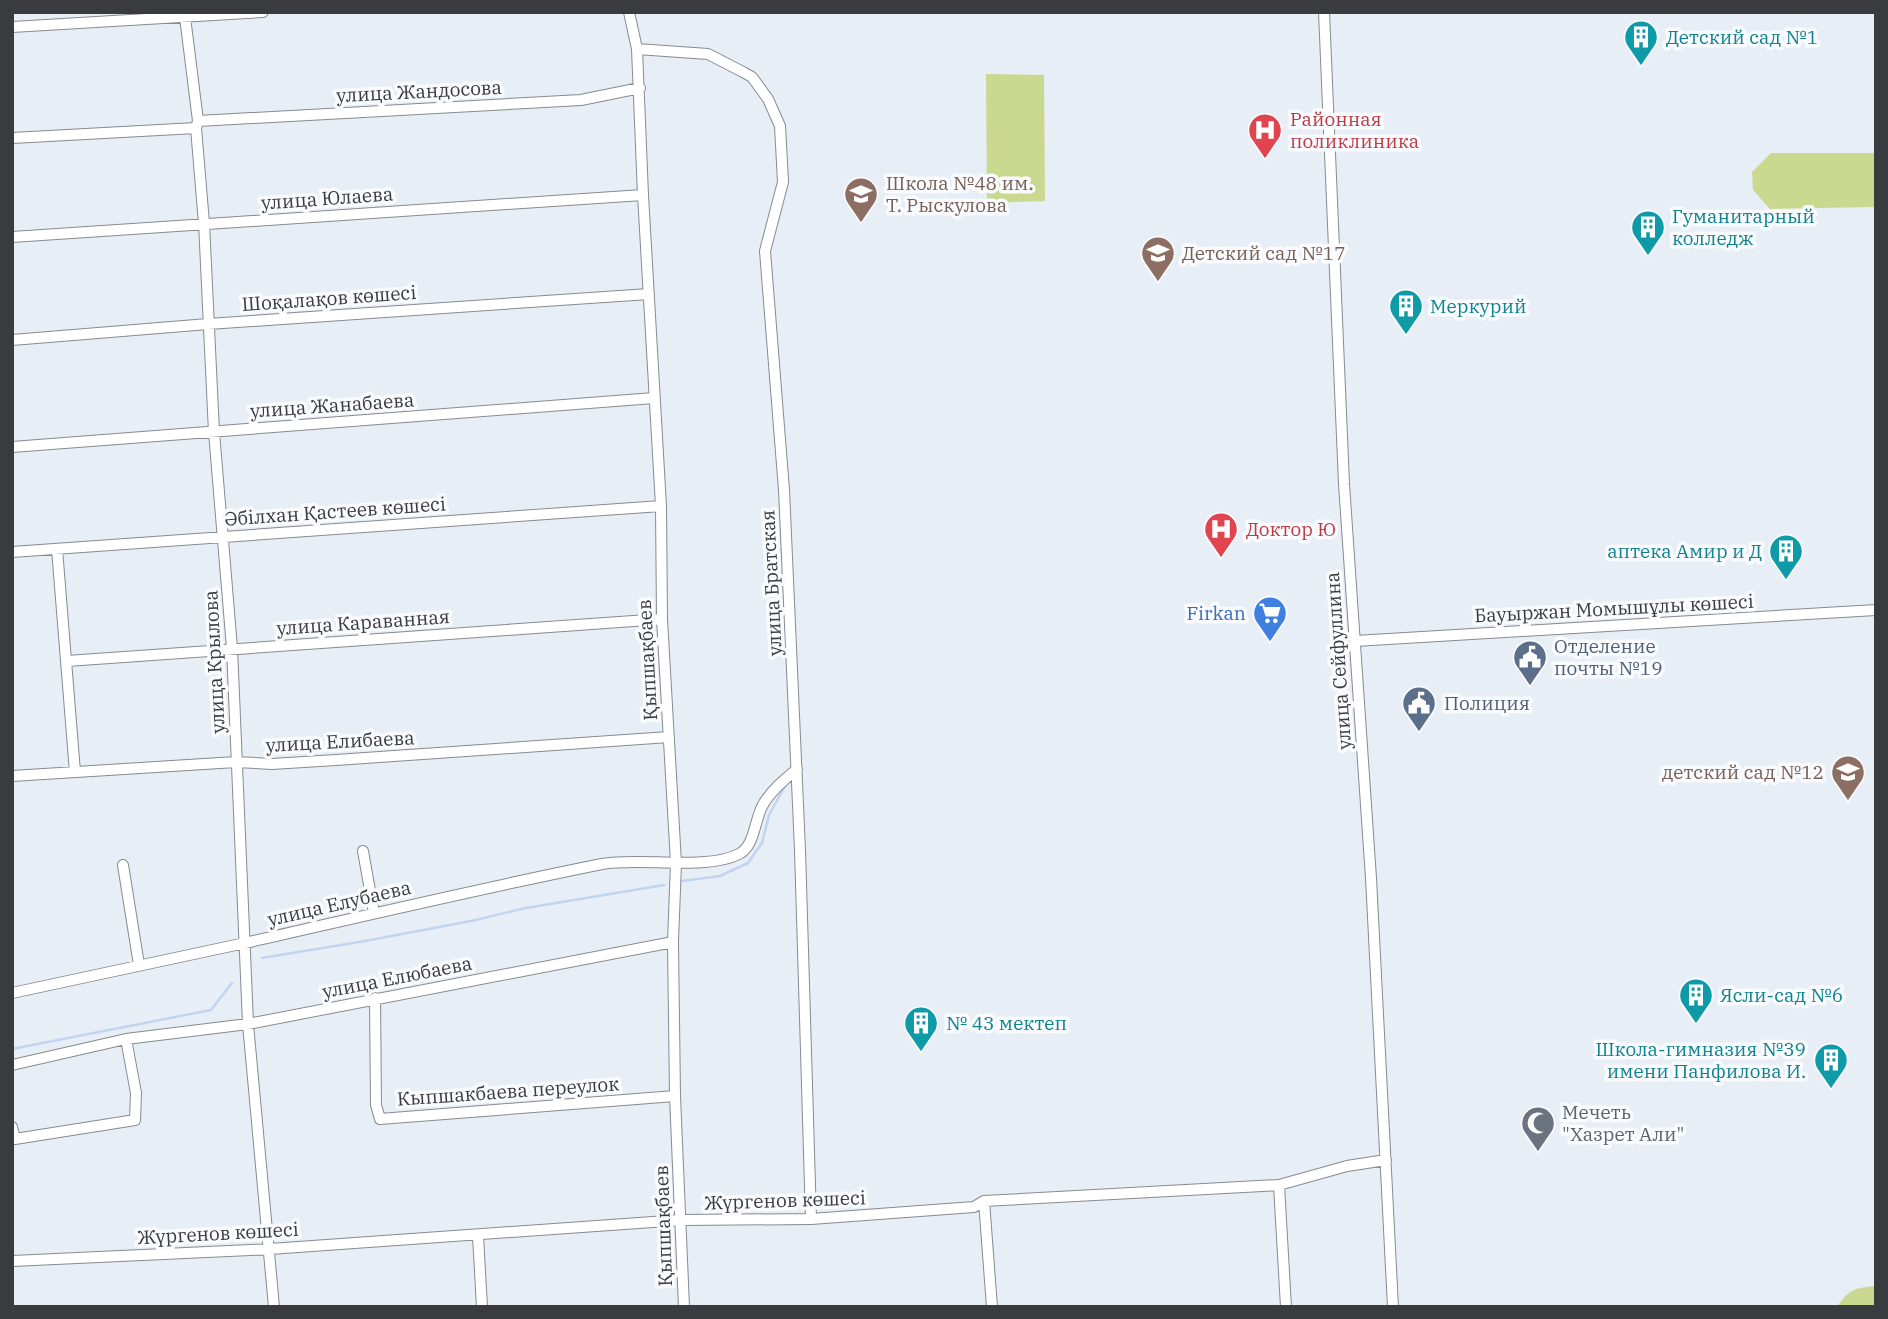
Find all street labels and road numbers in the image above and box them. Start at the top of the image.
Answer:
street label: улица Жандосова [336,75,502,107]
street label: улица Юлаева [260,181,394,215]
street label: Шоқалақов көшесі [241,280,417,316]
street label: улица Жанабаева [249,387,415,423]
street label: Әбілхан Қастеев көшесі [223,491,447,531]
street label: улица Братская [755,509,787,657]
street label: улица Сейфуллина [1320,571,1356,751]
street label: Бауыржан Момышұлы көшесі [1474,589,1754,627]
street label: улица Крылова [198,590,230,734]
street label: Қыпшақбаев [632,599,662,721]
street label: улица Караванная [276,604,450,640]
street label: улица Елибаева [265,725,415,757]
street label: улица Елубаева [265,875,413,931]
street label: улица Елюбаева [320,951,474,1003]
street label: Кыпшакбаева переулок [396,1071,620,1111]
street label: Қыпшақбаев [649,1165,677,1287]
street label: Жүргенов көшесі [704,1185,866,1215]
street label: Жүргенов көшесі [137,1217,299,1249]

